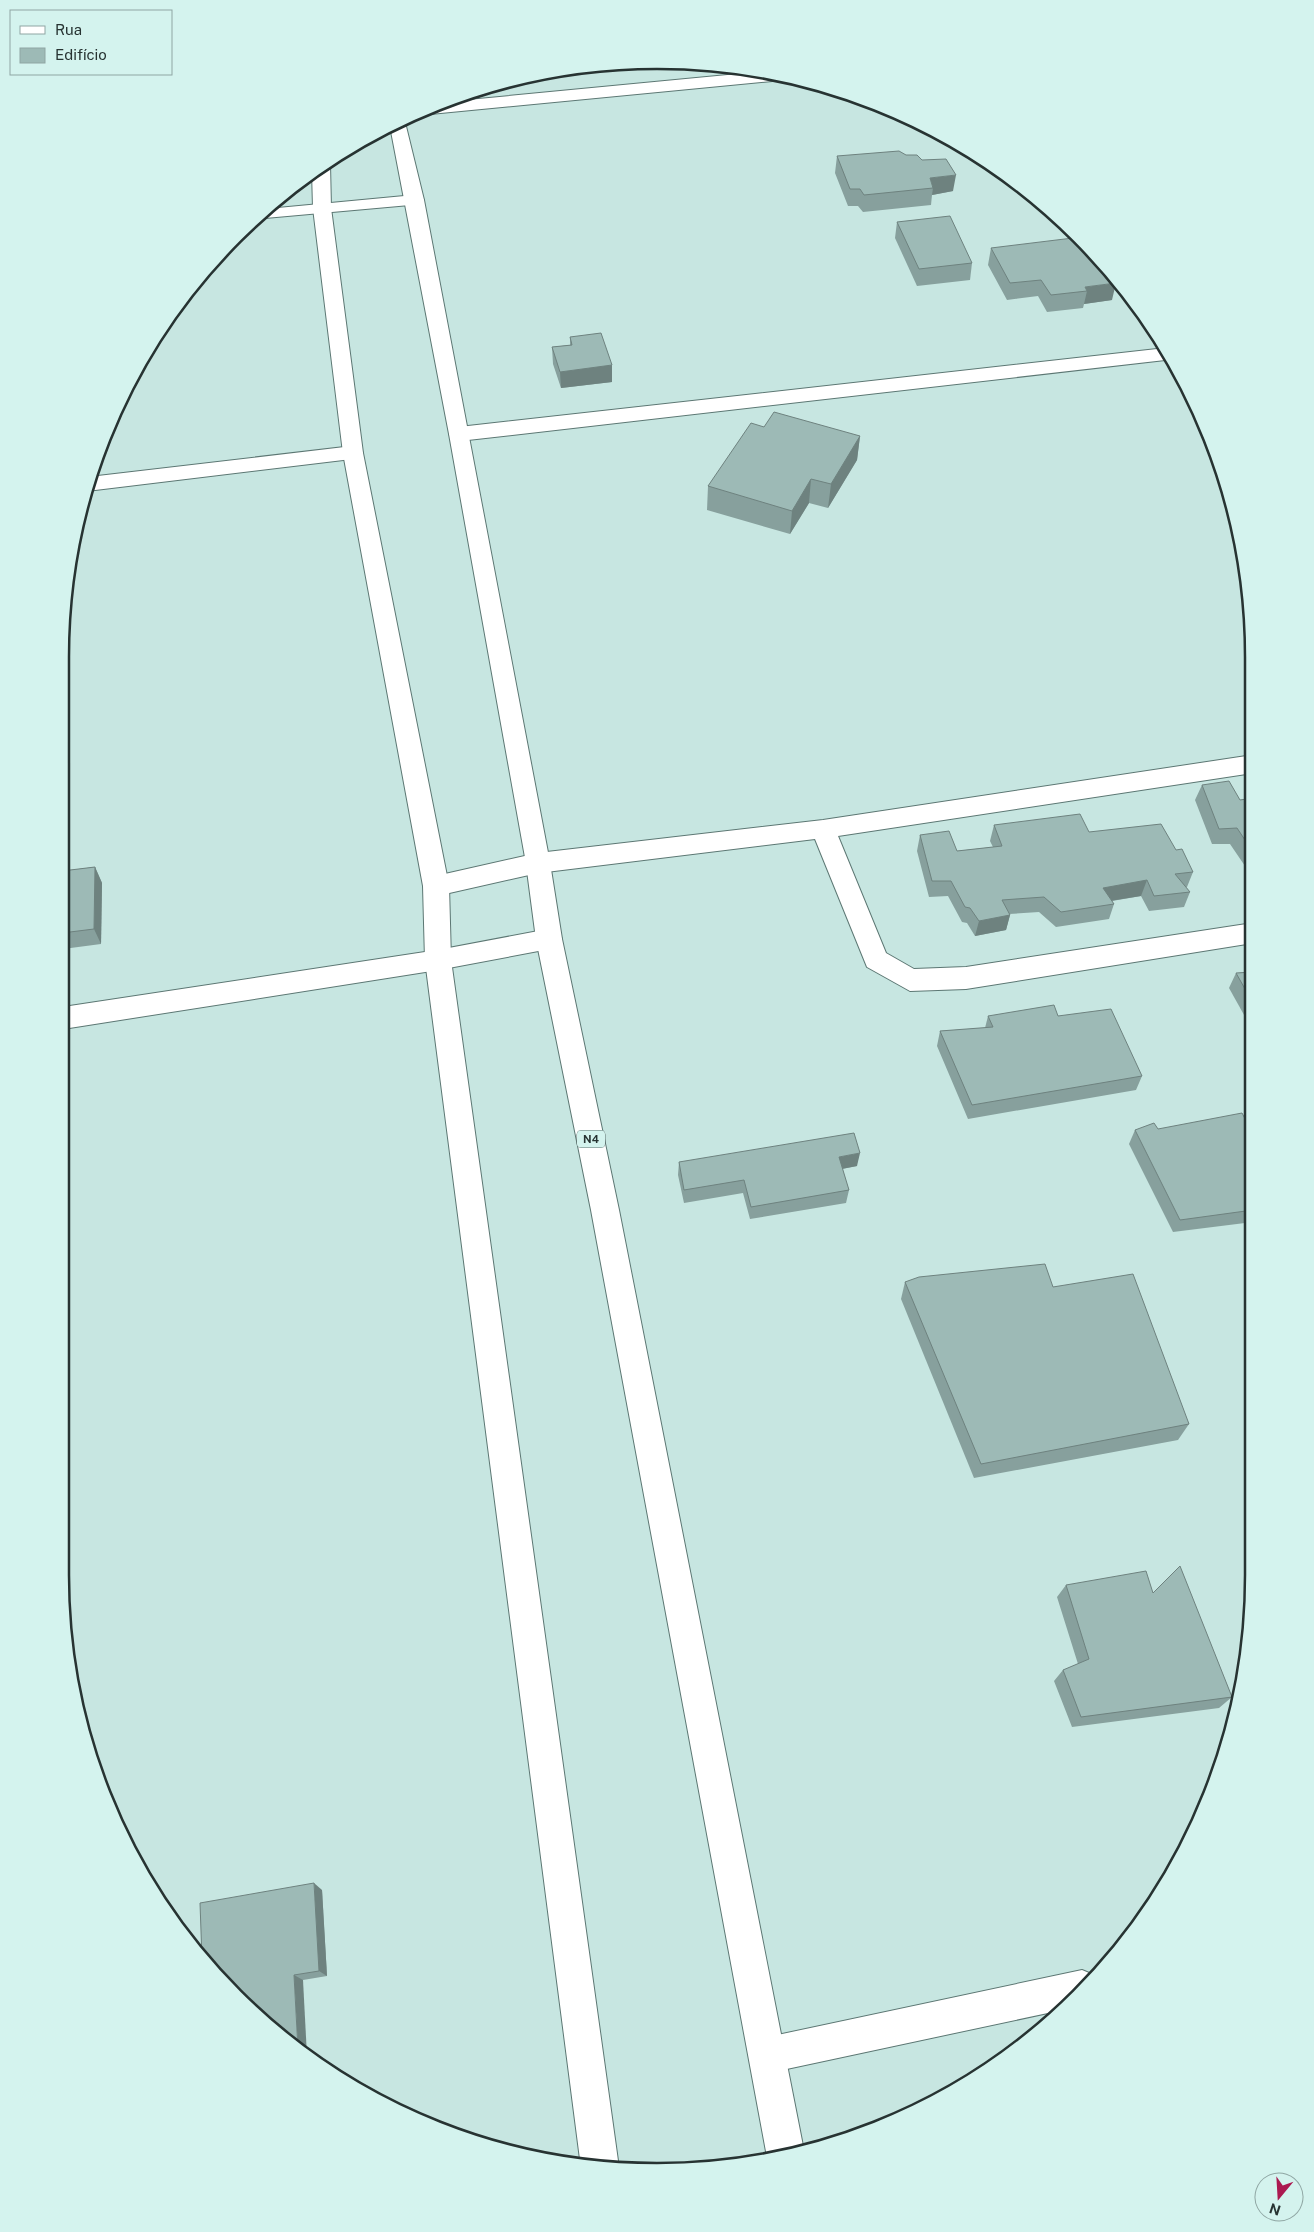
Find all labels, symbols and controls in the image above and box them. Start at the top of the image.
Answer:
legend [10,10,172,75]
text: Rua [55,21,82,38]
text: Edifício [55,46,107,63]
road number: N4 [577,1130,605,1148]
north arrow [1254,2172,1304,2222]
text: N [1267,2200,1283,2219]

